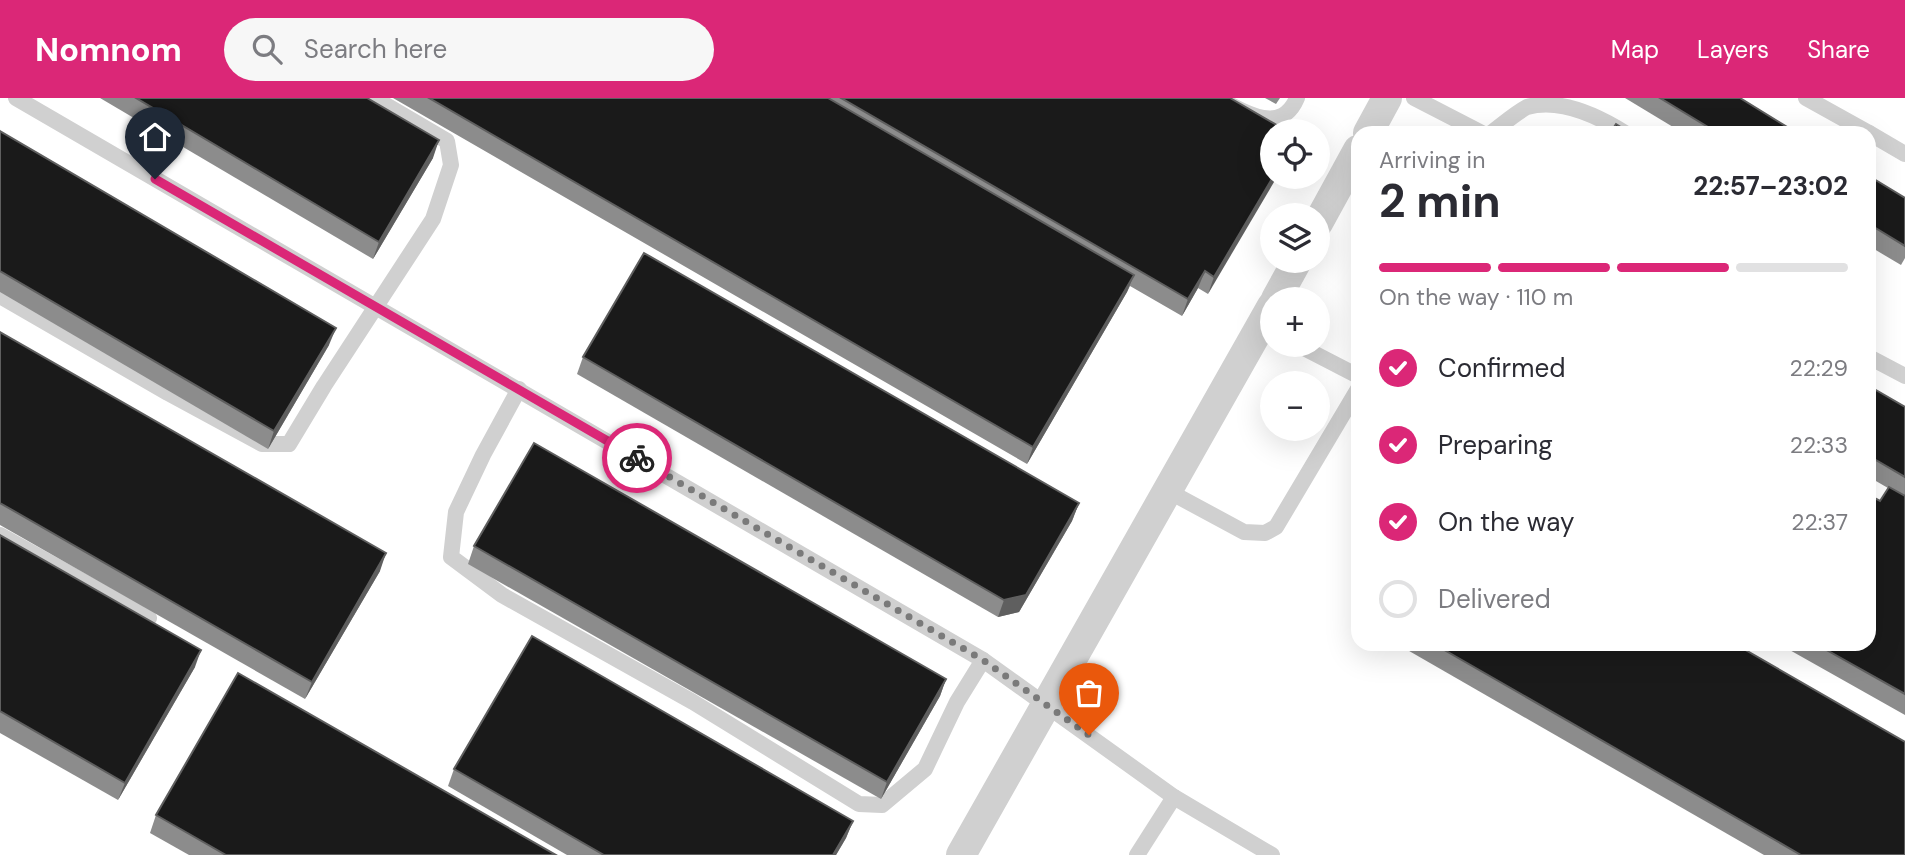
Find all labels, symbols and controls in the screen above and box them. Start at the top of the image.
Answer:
search box [224,18,714,81]
text: Nomnom [35,28,182,71]
icon: search [248,30,286,68]
text: Search here [304,32,447,66]
text: Map [1611,34,1659,65]
text: Layers [1697,34,1769,65]
text: Share [1807,34,1870,65]
pin [125,107,185,179]
icon: home [136,118,174,156]
map controls [1260,119,1330,441]
button: locate [1260,119,1330,189]
text: Arriving in [1379,145,1485,175]
text: 22:57–23:02 [1693,169,1848,203]
text: 2 min [1379,171,1501,231]
button: layers [1260,203,1330,273]
text: On the way · 110 m [1379,282,1573,312]
button: + [1260,287,1330,357]
icon: check [1379,349,1417,387]
text: Confirmed [1438,351,1565,385]
text: 22:29 [1789,353,1848,383]
button: − [1260,371,1330,441]
courier [602,423,672,493]
icon: check [1379,426,1417,464]
text: Preparing [1438,428,1553,462]
text: 22:33 [1790,430,1848,460]
icon: bike [618,439,656,477]
icon: check [1379,503,1417,541]
text: On the way [1438,505,1574,539]
text: 22:37 [1791,507,1848,537]
text: Delivered [1438,582,1551,616]
pin [1059,663,1119,735]
icon: bag [1070,674,1108,712]

